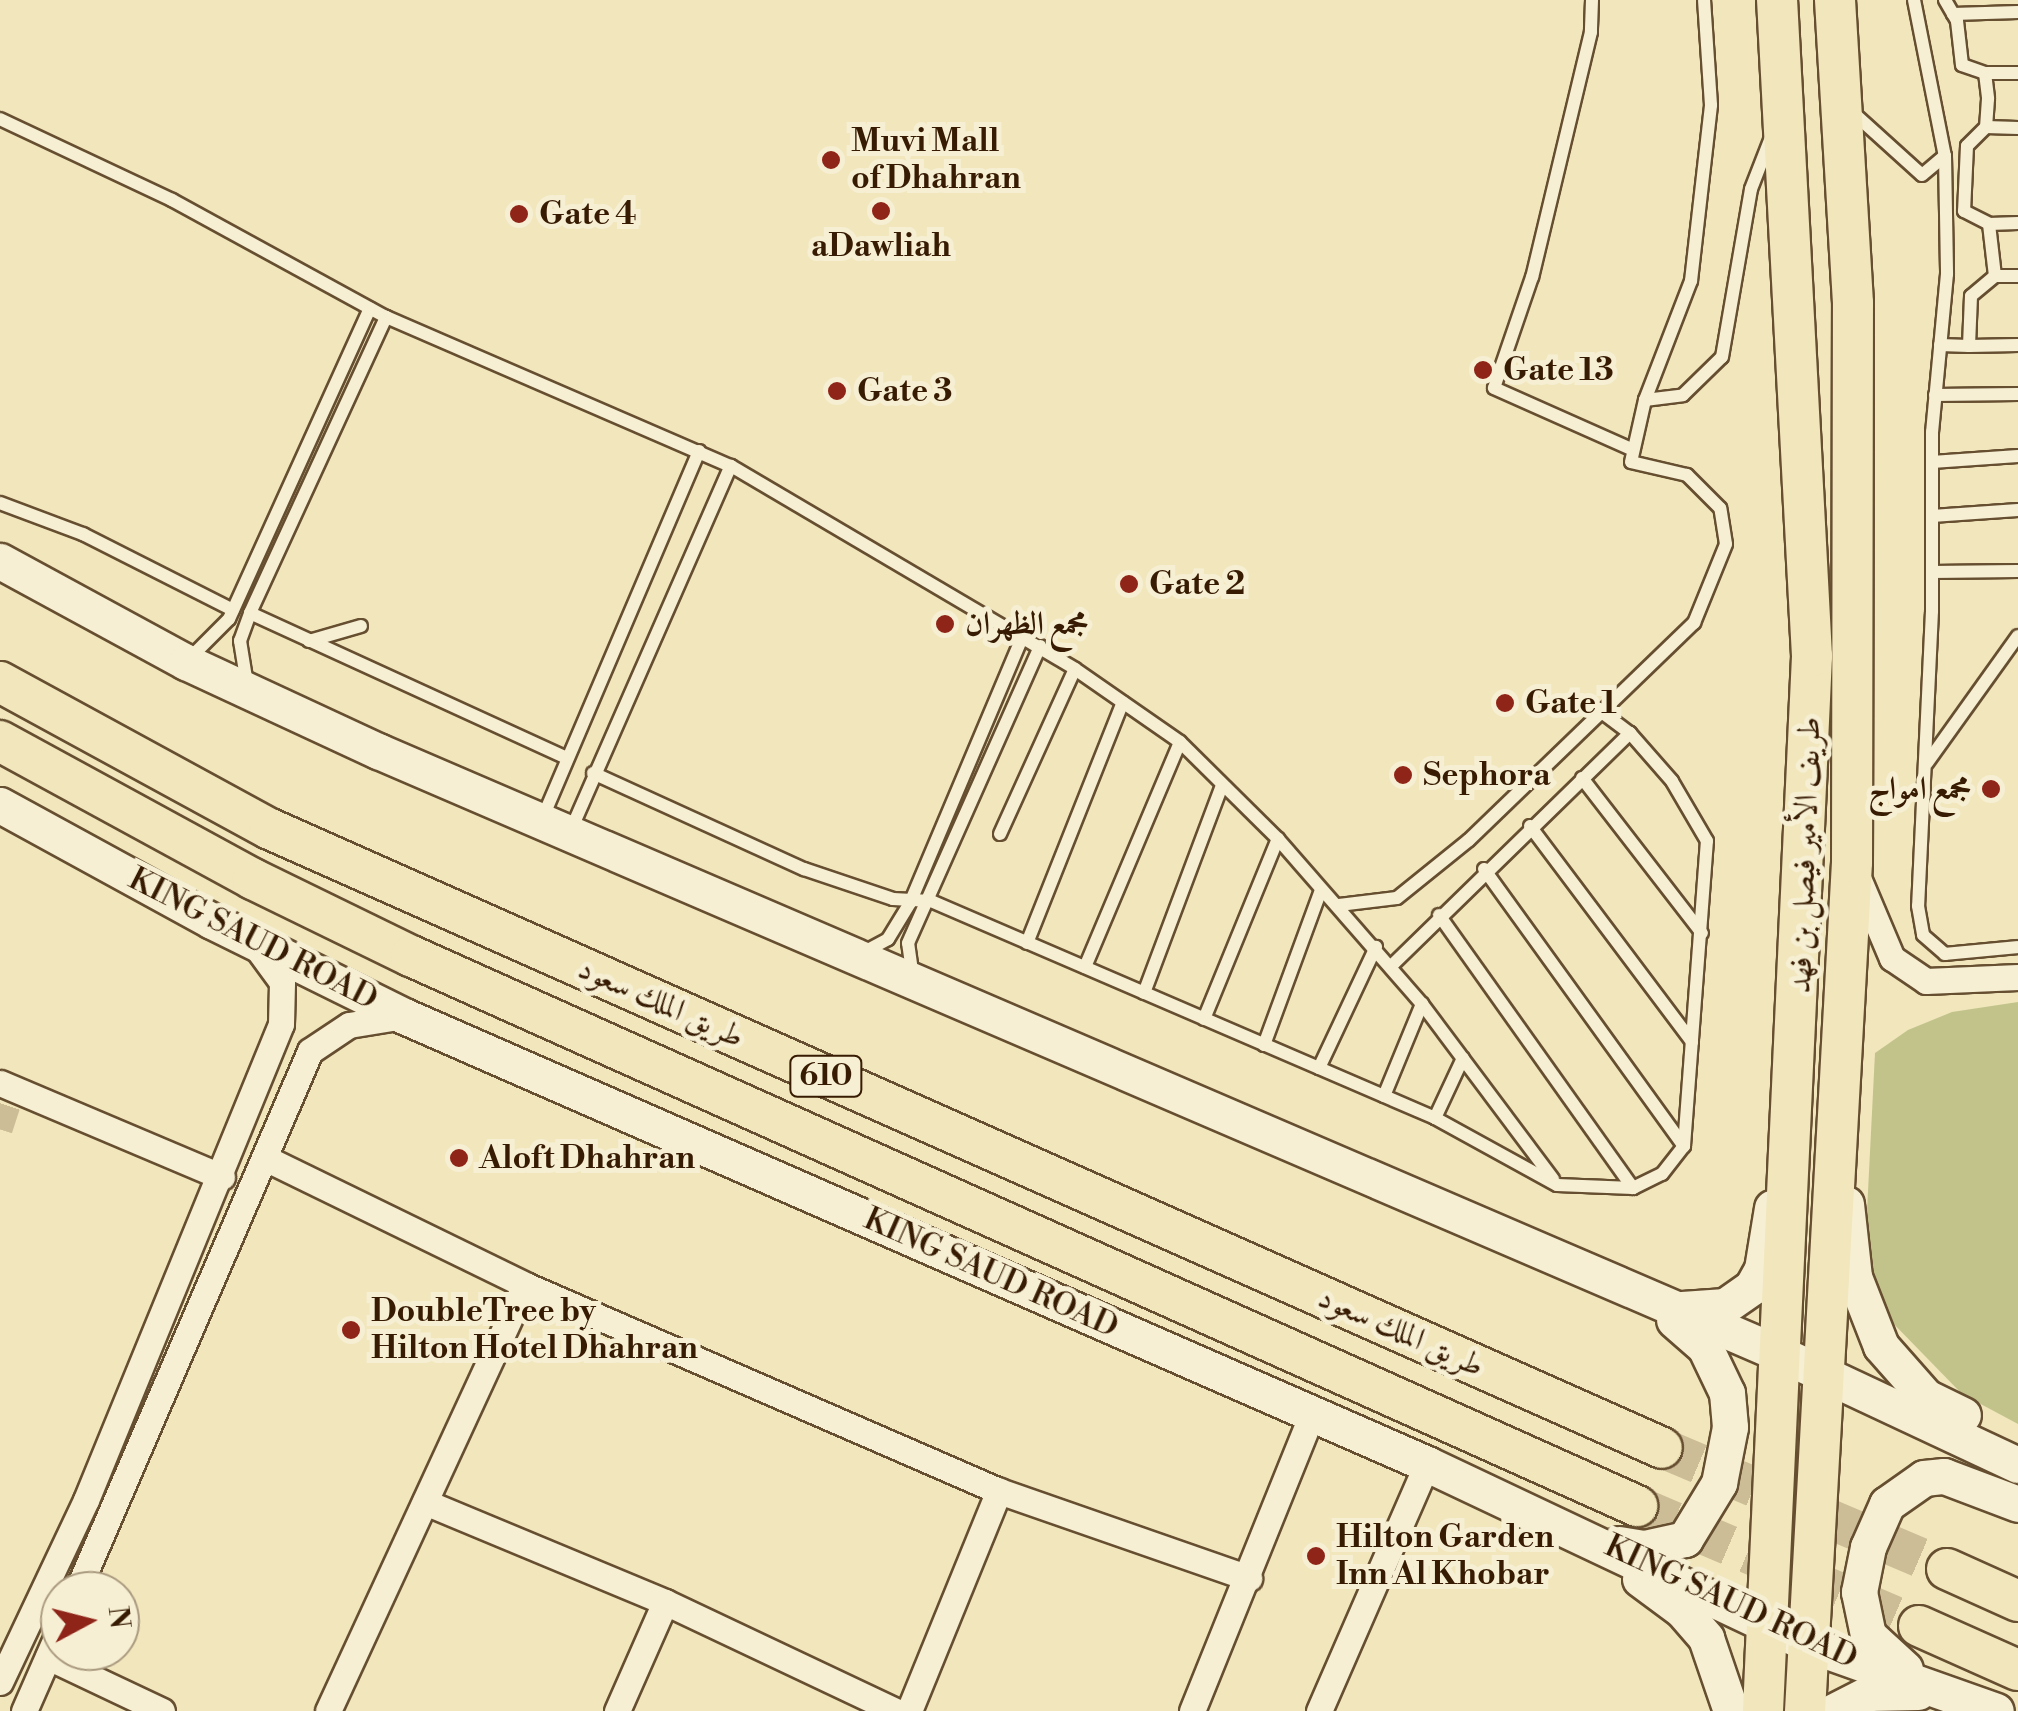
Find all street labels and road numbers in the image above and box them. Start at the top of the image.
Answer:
street label: طريف الأمير فيصل بن فهد [1781,716,1829,994]
street label: KING SAUD ROAD [122,860,384,1018]
street label: طريق الملك سعود [572,949,750,1057]
road number: 610 [788,1051,864,1101]
street label: KING SAUD ROAD [858,1200,1124,1346]
street label: طريق الملك سعود [1312,1278,1490,1386]
street label: KING SAUD ROAD [1599,1527,1863,1677]

